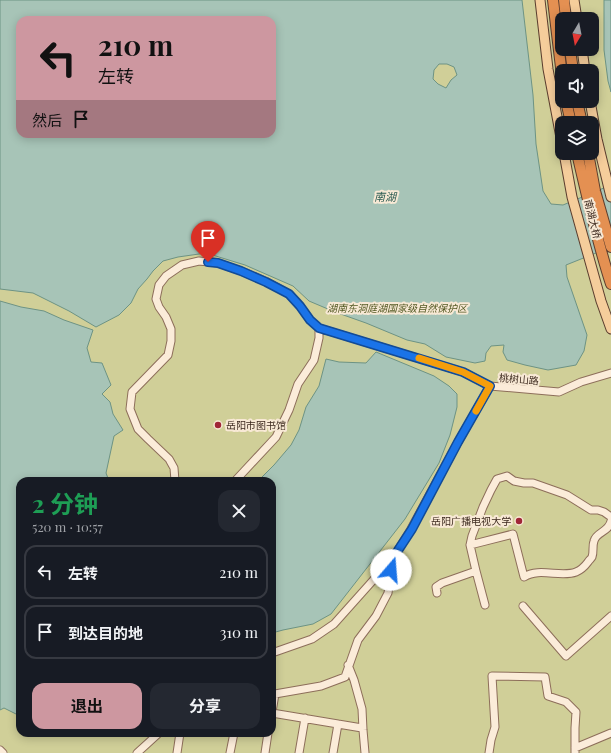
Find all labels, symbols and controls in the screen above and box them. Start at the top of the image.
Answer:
north arrow [555,12,599,56]
map controls [555,12,599,160]
text: 210 m [98,26,173,63]
icon: left [32,32,84,84]
text: 左转 [98,64,134,88]
button: sound [555,64,599,108]
icon: arrive [70,108,92,130]
text: 然后 [32,110,62,130]
button: layers [555,116,599,160]
water label: 南湖 [374,189,398,204]
street label: 南湖大桥 [581,198,605,240]
pin [191,221,225,262]
icon: arrive [197,227,219,249]
park label: 湖南东洞庭湖国家级自然保护区 [327,301,469,315]
street label: 桃树山路 [498,370,540,388]
place label: 岳阳市图书馆 [226,418,286,432]
marker: 岳阳市图书馆 [213,420,223,430]
text: 2 分钟 [32,487,98,519]
button: close [218,490,260,532]
place label: 岳阳广播电视大学 [431,514,511,528]
marker: 岳阳广播电视大学 [514,516,524,526]
text: 520 m · 10:57 [32,518,103,535]
position arrow [370,549,412,591]
icon: left [34,561,56,583]
text: 210 m [219,562,258,582]
text: 左转 [68,563,98,583]
icon: arrive [34,621,56,643]
text: 310 m [220,622,258,642]
text: 到达目的地 [68,623,143,643]
button: 退出 [32,683,142,729]
button: 分享 [150,683,260,729]

